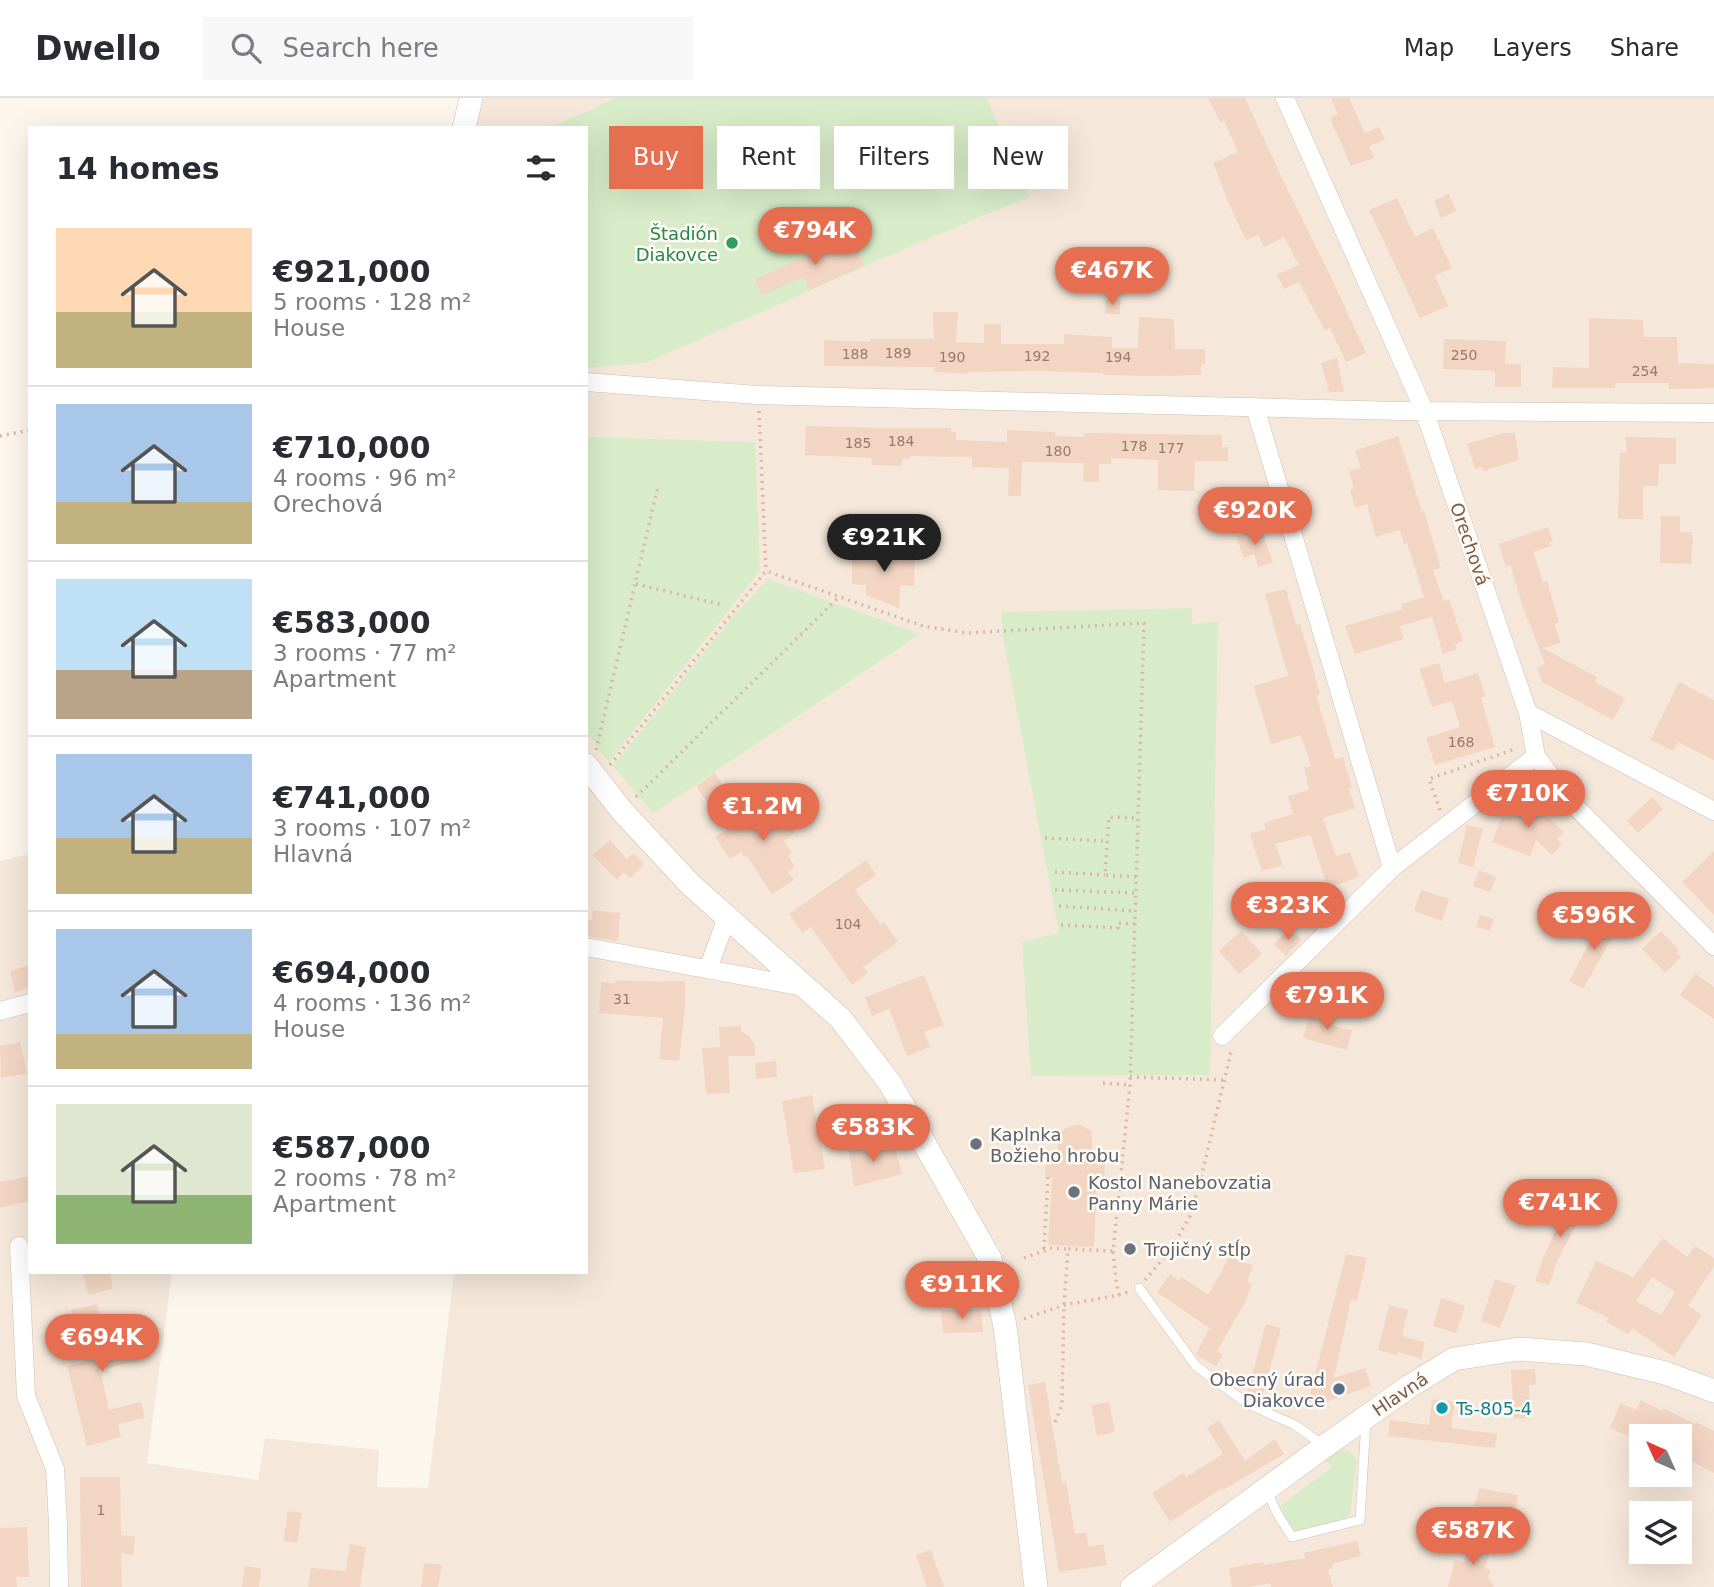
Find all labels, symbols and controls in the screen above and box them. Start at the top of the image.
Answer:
search box [203,17,693,80]
text: Dwello [35,29,161,68]
icon: search [227,29,265,67]
text: Search here [283,33,439,63]
text: Map [1404,34,1454,62]
text: Layers [1492,34,1572,62]
text: Share [1610,34,1679,62]
chip: Buy [609,126,703,189]
chip: Rent [717,126,820,189]
chip: Filters [834,126,954,189]
chip: New [968,126,1068,189]
icon: filters [522,149,560,187]
text: 14 homes [56,151,220,186]
pin: €794K [766,208,864,267]
text: €794K [774,217,856,243]
place label: Štadión Diakovce [636,223,718,265]
marker: Štadión Diakovce [724,235,740,251]
pin: €467K [1063,248,1161,307]
text: €921,000 [273,254,431,289]
icon: home [112,256,196,340]
text: €467K [1071,257,1153,283]
text: 5 rooms · 128 m² [273,289,471,315]
text: House [273,315,345,341]
house number: 189 [885,345,911,361]
house number: 188 [842,346,868,362]
house number: 250 [1451,347,1477,363]
house number: 192 [1024,348,1050,364]
house number: 190 [939,349,965,365]
house number: 194 [1105,349,1131,365]
house number: 254 [1632,363,1658,379]
text: €710,000 [273,430,431,465]
icon: home [112,432,196,516]
house number: 184 [888,433,914,449]
house number: 185 [845,435,871,451]
house number: 178 [1121,438,1147,454]
house number: 177 [1158,440,1184,456]
house number: 180 [1045,443,1071,459]
text: 4 rooms · 96 m² [273,465,457,491]
pin: €920K [1206,488,1304,547]
text: Orechová [273,491,383,517]
text: €920K [1214,497,1296,523]
street label: Orechová [1446,500,1494,588]
pin: €921K [835,514,933,574]
text: €921K [843,524,925,550]
text: €583,000 [273,605,431,640]
icon: home [112,607,196,691]
text: 3 rooms · 77 m² [273,640,457,666]
text: Apartment [273,666,396,692]
house number: 168 [1448,734,1474,750]
pin: €710K [1479,770,1577,830]
text: €741,000 [273,780,431,815]
text: €710K [1487,780,1569,806]
icon: home [112,782,196,866]
pin: €1.2M [714,784,812,843]
text: €1.2M [723,793,803,819]
text: 3 rooms · 107 m² [273,815,471,841]
text: Hlavná [273,841,353,867]
pin: €323K [1239,882,1337,942]
text: €323K [1247,892,1329,918]
pin: €596K [1545,892,1643,952]
text: €596K [1553,902,1635,928]
house number: 104 [835,916,861,932]
text: €694,000 [273,955,431,990]
icon: home [112,957,196,1041]
pin: €791K [1278,972,1376,1032]
text: €791K [1286,982,1368,1008]
text: 4 rooms · 136 m² [273,990,471,1016]
house number: 31 [613,991,631,1007]
text: House [273,1016,345,1042]
pin: €583K [824,1104,922,1164]
text: €583K [832,1114,914,1140]
place label: Kaplnka Božieho hrobu [990,1124,1119,1166]
text: €587,000 [273,1130,431,1165]
icon: home [112,1132,196,1216]
marker: Kaplnka Božieho hrobu [968,1136,984,1152]
text: 2 rooms · 78 m² [273,1165,457,1191]
place label: Kostol Nanebovzatia Panny Márie [1088,1172,1272,1214]
pin: €741K [1511,1180,1609,1239]
marker: Kostol Nanebovzatia Panny Márie [1066,1184,1082,1200]
text: €741K [1519,1189,1601,1215]
text: Apartment [273,1191,396,1217]
place label: Trojičný stĺp [1143,1239,1251,1260]
marker: Trojičný stĺp [1122,1241,1138,1257]
pin: €911K [913,1262,1011,1321]
text: €911K [921,1271,1003,1297]
pin: €694K [53,1314,151,1374]
text: €694K [61,1324,143,1350]
street label: Hlavná [1368,1368,1432,1420]
place label: Obecný úrad Diakovce [1209,1369,1325,1411]
marker: Obecný úrad Diakovce [1331,1381,1347,1397]
place label: Ts-805-4 [1455,1398,1532,1419]
marker: Ts-805-4 [1434,1400,1450,1416]
north arrow [1629,1424,1692,1488]
map controls [1629,1424,1692,1564]
button: layers [1629,1501,1692,1564]
house number: 1 [97,1502,105,1518]
pin: €587K [1424,1508,1522,1567]
text: €587K [1432,1517,1514,1543]

